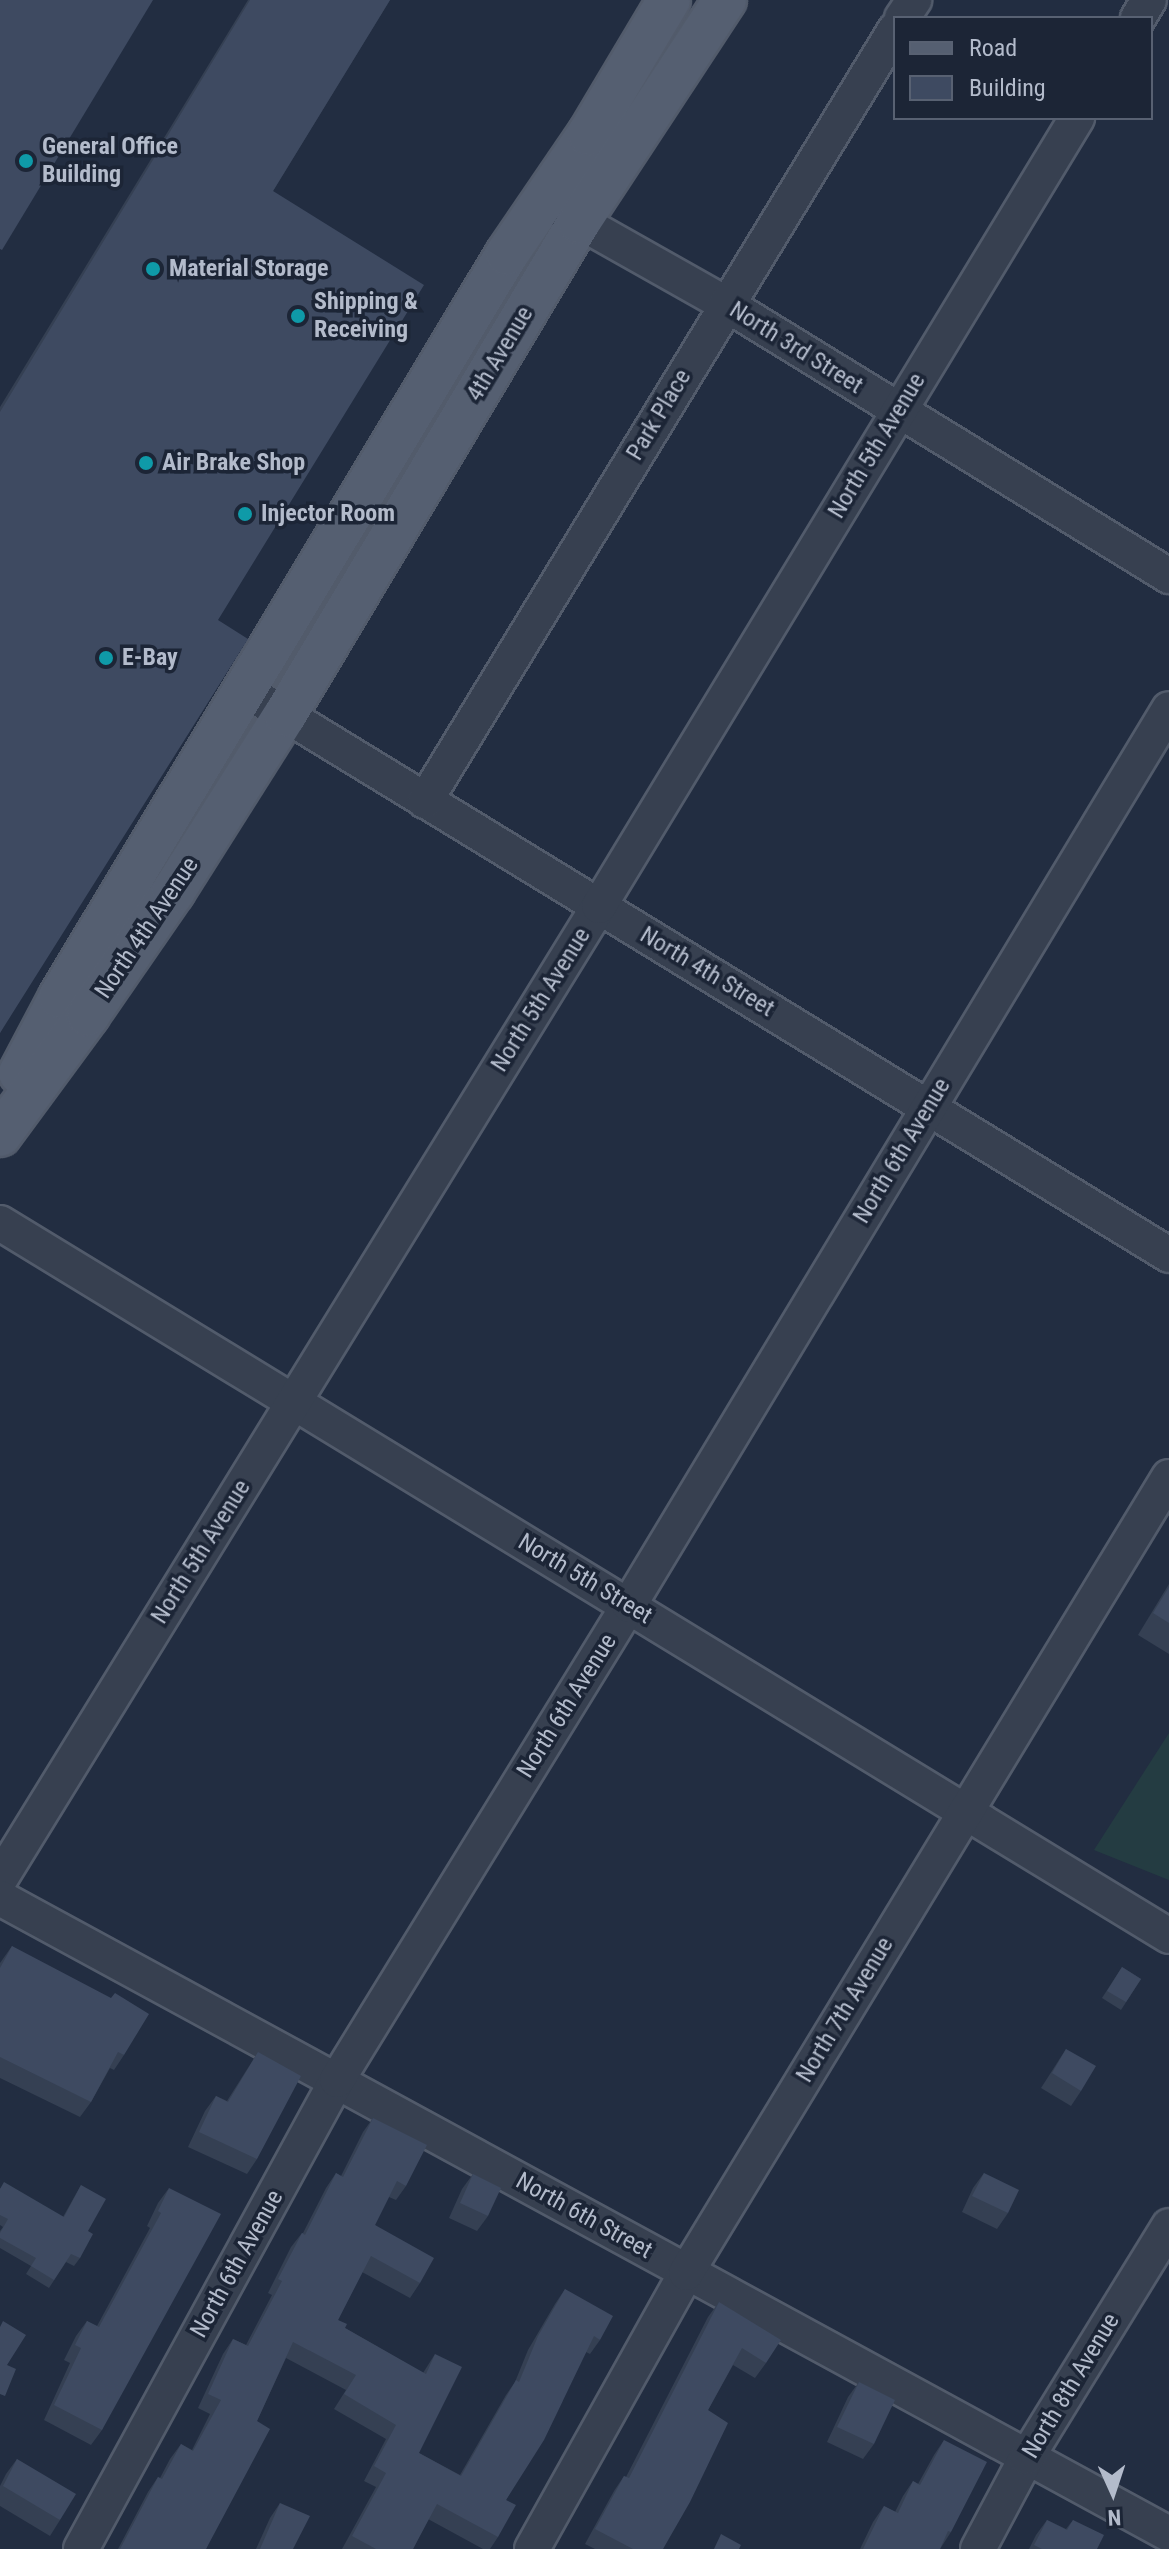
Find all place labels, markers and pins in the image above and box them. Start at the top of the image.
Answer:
place label: General Office Building [42,133,178,189]
marker: General Office Building [17,152,35,170]
place label: Material Storage [169,255,329,283]
marker: Material Storage [144,260,162,278]
place label: Shipping & Receiving [314,288,418,344]
marker: Shipping & Receiving [289,307,307,325]
place label: Air Brake Shop [162,449,305,477]
marker: Air Brake Shop [137,454,155,472]
place label: Injector Room [261,500,395,528]
marker: Injector Room [236,505,254,523]
place label: E-Bay [122,644,178,672]
marker: E-Bay [97,649,115,667]

